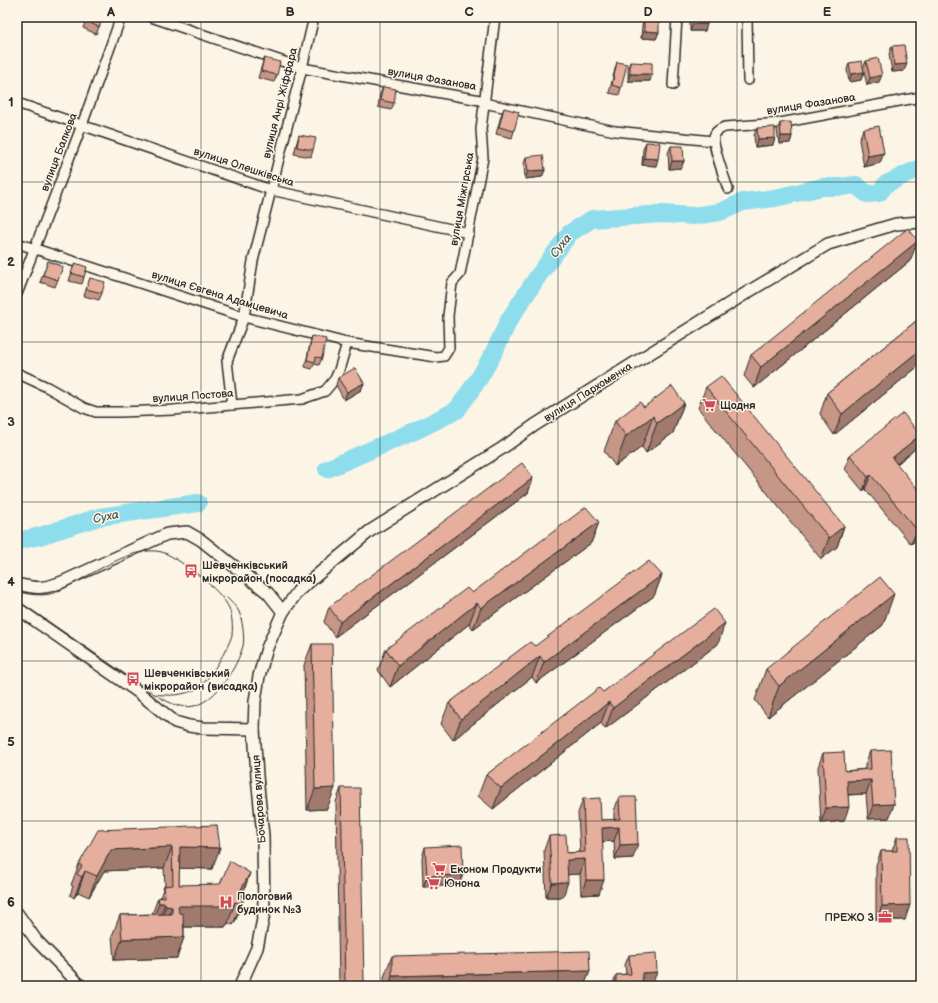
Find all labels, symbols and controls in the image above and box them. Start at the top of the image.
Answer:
text: A [106,4,115,20]
text: B [285,4,295,20]
text: C [464,4,474,20]
text: D [643,4,653,20]
text: E [823,4,832,20]
street label: вулиця Анрі Жіффара [260,46,300,160]
street label: вулиця Фазанова [387,65,478,93]
street label: вулиця Фазанова [766,90,857,117]
text: 1 [8,94,14,110]
street label: вулиця Балкова [38,111,80,193]
street label: вулиця Олешківська [192,145,296,190]
street label: вулиця Міжгірська [447,151,477,247]
water label: Суха [547,231,575,261]
text: 2 [7,254,15,270]
street label: вулиця Євгена Адамцевича [150,268,290,322]
street label: вулиця Пархоменка [541,359,635,425]
street label: вулиця Постова [152,387,234,405]
supermarket icon: Щодня [701,397,717,413]
place label: Щодня [720,399,756,412]
text: 3 [7,414,15,430]
water label: Суха [92,507,120,527]
place label: Шевченківський мікрорайон (посадка) [202,559,316,585]
bus stop icon: Шевченківський мікрорайон (посадка) [183,563,199,579]
text: 4 [7,574,15,590]
place label: Шевченківський мікрорайон (висадка) [144,667,258,693]
bus stop icon: Шевченківський мікрорайон (висадка) [125,671,141,687]
text: 5 [7,734,15,750]
street label: Бочарова вулиця [249,754,269,844]
supermarket icon: Економ Продукти [431,861,447,877]
place label: Економ Продукти [450,863,542,876]
supermarket icon: Юнона [425,875,441,891]
place label: Юнона [444,877,480,890]
place label: Пологовий будинок №3 [237,890,302,916]
text: 6 [7,894,15,910]
hospital icon: Пологовий будинок №3 [218,894,234,910]
office icon: ПРЕЖО 3 [877,909,893,925]
place label: ПРЕЖО 3 [825,911,875,924]

